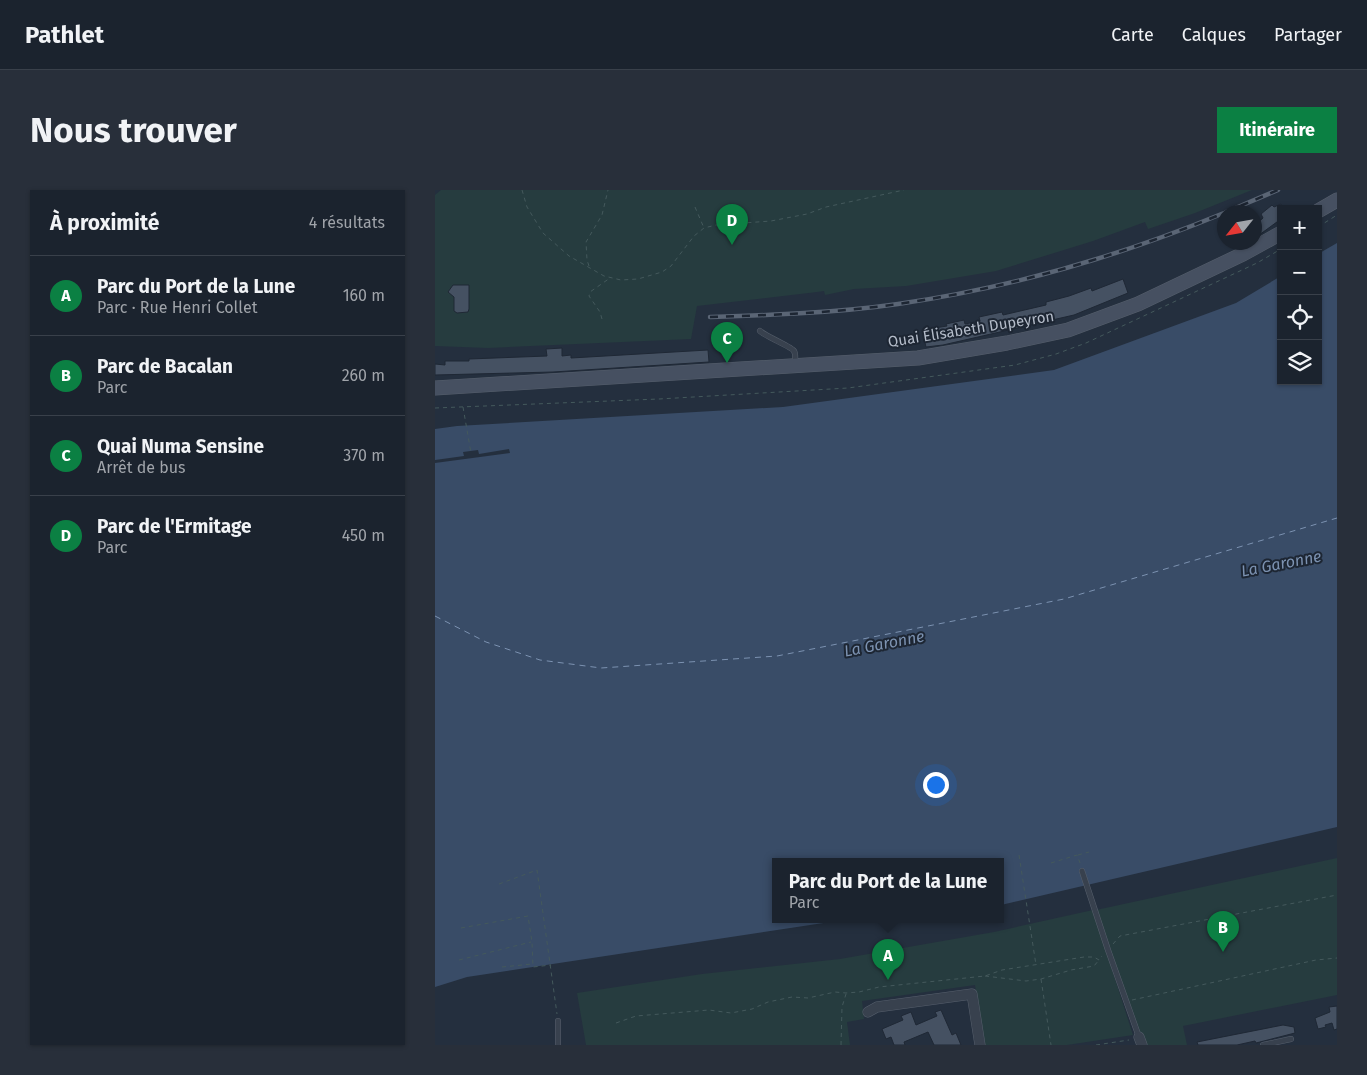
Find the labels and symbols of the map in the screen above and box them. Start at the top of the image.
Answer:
pin: D [716,204,748,245]
north arrow [1217,205,1262,250]
street label: Quai Élisabeth Dupeyron [887,307,1055,351]
pin: C [711,322,743,363]
water label: La Garonne [1239,546,1323,581]
water label: La Garonne [842,626,926,661]
your location [923,772,949,798]
pin: B [1207,911,1239,952]
pin: A [872,939,904,980]

